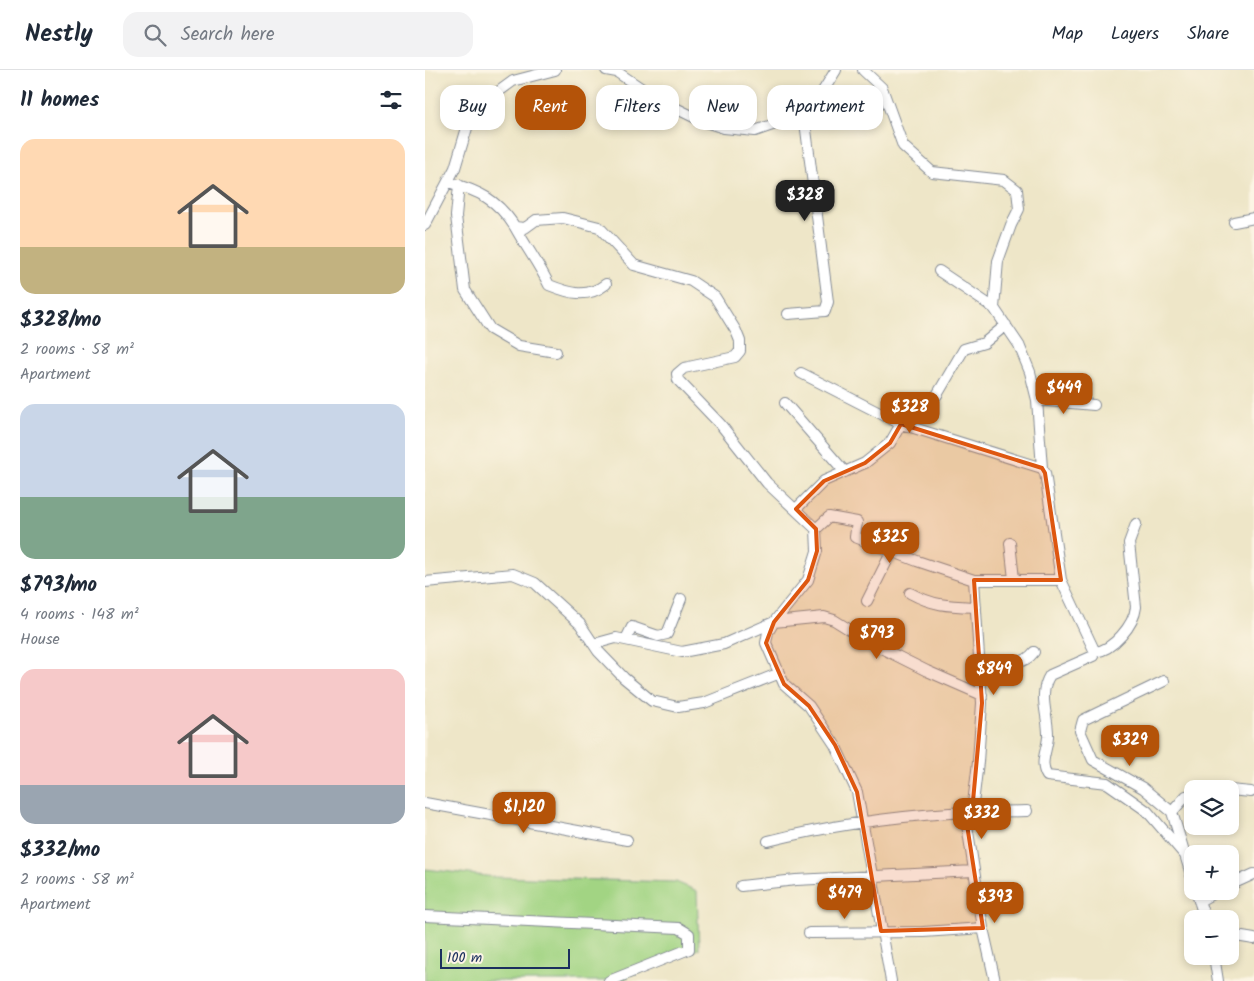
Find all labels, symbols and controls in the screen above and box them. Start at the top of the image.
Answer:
search box [123,12,473,57]
text: Nestly [25,15,93,54]
text: Search here [181,20,274,50]
text: Map [1052,20,1083,49]
text: Layers [1111,20,1159,49]
text: Share [1187,20,1229,49]
icon: search [141,21,169,49]
text: 11 homes [20,84,99,117]
chip: Buy [440,85,505,130]
chip: Rent [515,85,586,130]
chip: Filters [596,85,679,130]
chip: New [689,85,757,130]
chip: Apartment [767,85,883,130]
icon: filters [377,86,405,114]
icon: home [168,171,258,261]
pin: $328 [775,180,835,222]
text: $328 [787,183,824,208]
text: $328/mo [20,304,101,337]
text: 2 rooms · 58 m² [20,337,134,362]
text: Apartment [20,362,91,387]
pin: $449 [1034,372,1094,415]
text: $449 [1046,376,1082,401]
pin: $328 [880,392,940,434]
text: $328 [892,395,929,420]
icon: home [168,436,258,526]
pin: $325 [860,522,920,564]
text: $325 [872,525,908,550]
text: $793/mo [20,569,97,602]
text: 4 rooms · 148 m² [20,602,139,627]
pin: $793 [847,618,907,660]
text: $793 [860,621,894,646]
text: House [20,627,60,652]
pin: $849 [964,654,1024,696]
text: $849 [976,657,1012,682]
icon: home [168,701,258,791]
pin: $329 [1100,724,1160,767]
text: $329 [1112,728,1148,753]
map controls [1184,780,1239,965]
button: layers [1184,780,1239,835]
pin: $1,120 [483,792,565,834]
text: $1,120 [504,795,544,820]
pin: $332 [952,798,1012,840]
text: $332 [964,801,1000,826]
text: $332/mo [20,834,100,867]
button: + [1184,845,1239,900]
text: 2 rooms · 58 m² [20,867,134,892]
pin: $479 [815,878,875,920]
text: $479 [828,881,862,906]
pin: $393 [965,882,1025,924]
text: $393 [977,885,1013,910]
text: Apartment [20,892,91,917]
button: − [1184,910,1239,965]
scale bar [440,946,570,969]
text: 100 m [447,947,482,969]

